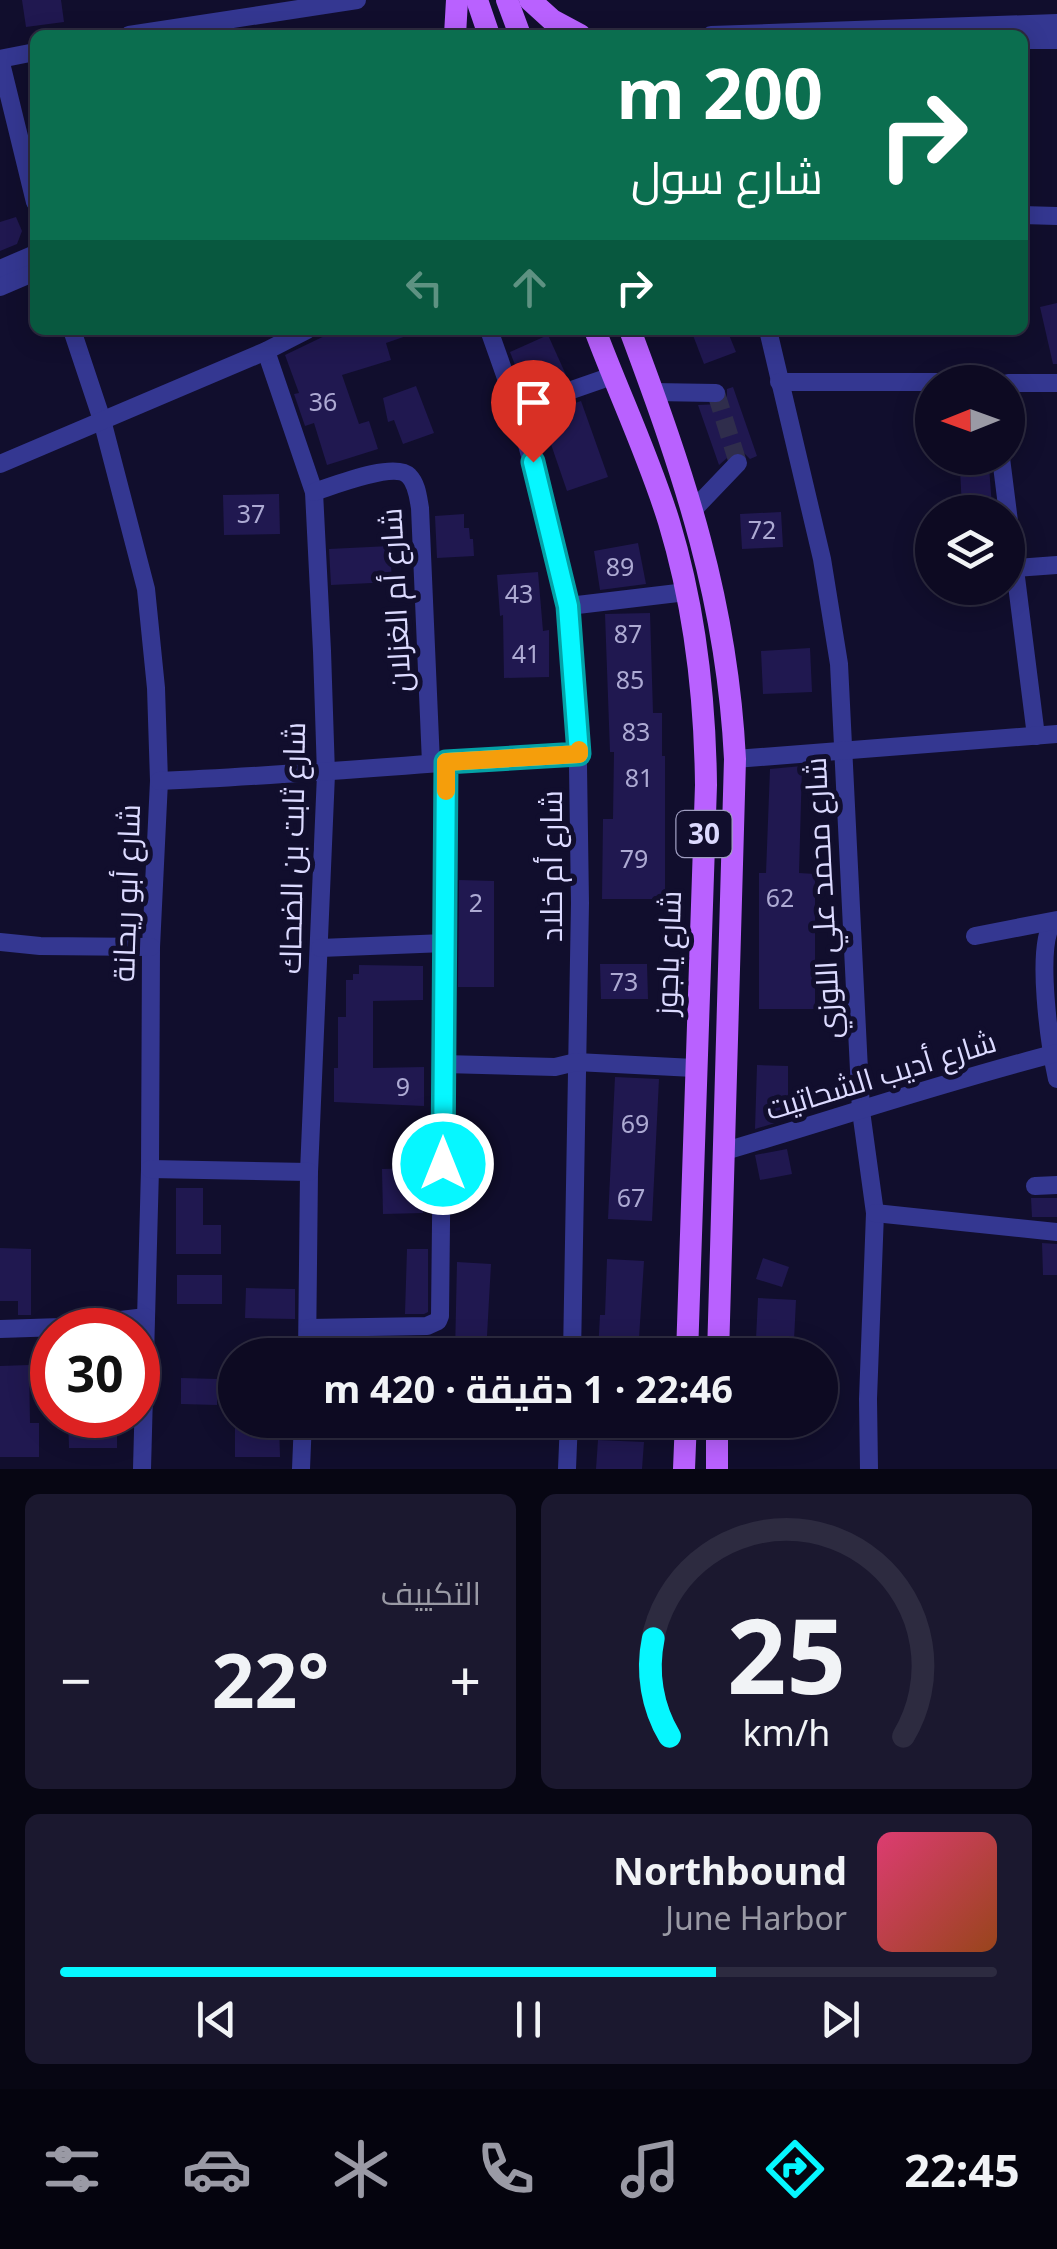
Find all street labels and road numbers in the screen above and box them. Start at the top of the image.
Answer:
street label: شارع أم الغزلان [369,507,421,693]
street label: شارع ثابت بن الضحاك [269,722,315,974]
street label: شارع محمد علي اللوزي [794,756,853,1040]
street label: شارع أم خلاد [530,790,572,942]
street label: شارع أبو ريحانة [102,803,150,983]
road number: 30 [676,811,732,857]
street label: شارع ياجوز [645,890,691,1018]
street label: شارع أديب الشحاتيت [760,1020,1001,1130]

